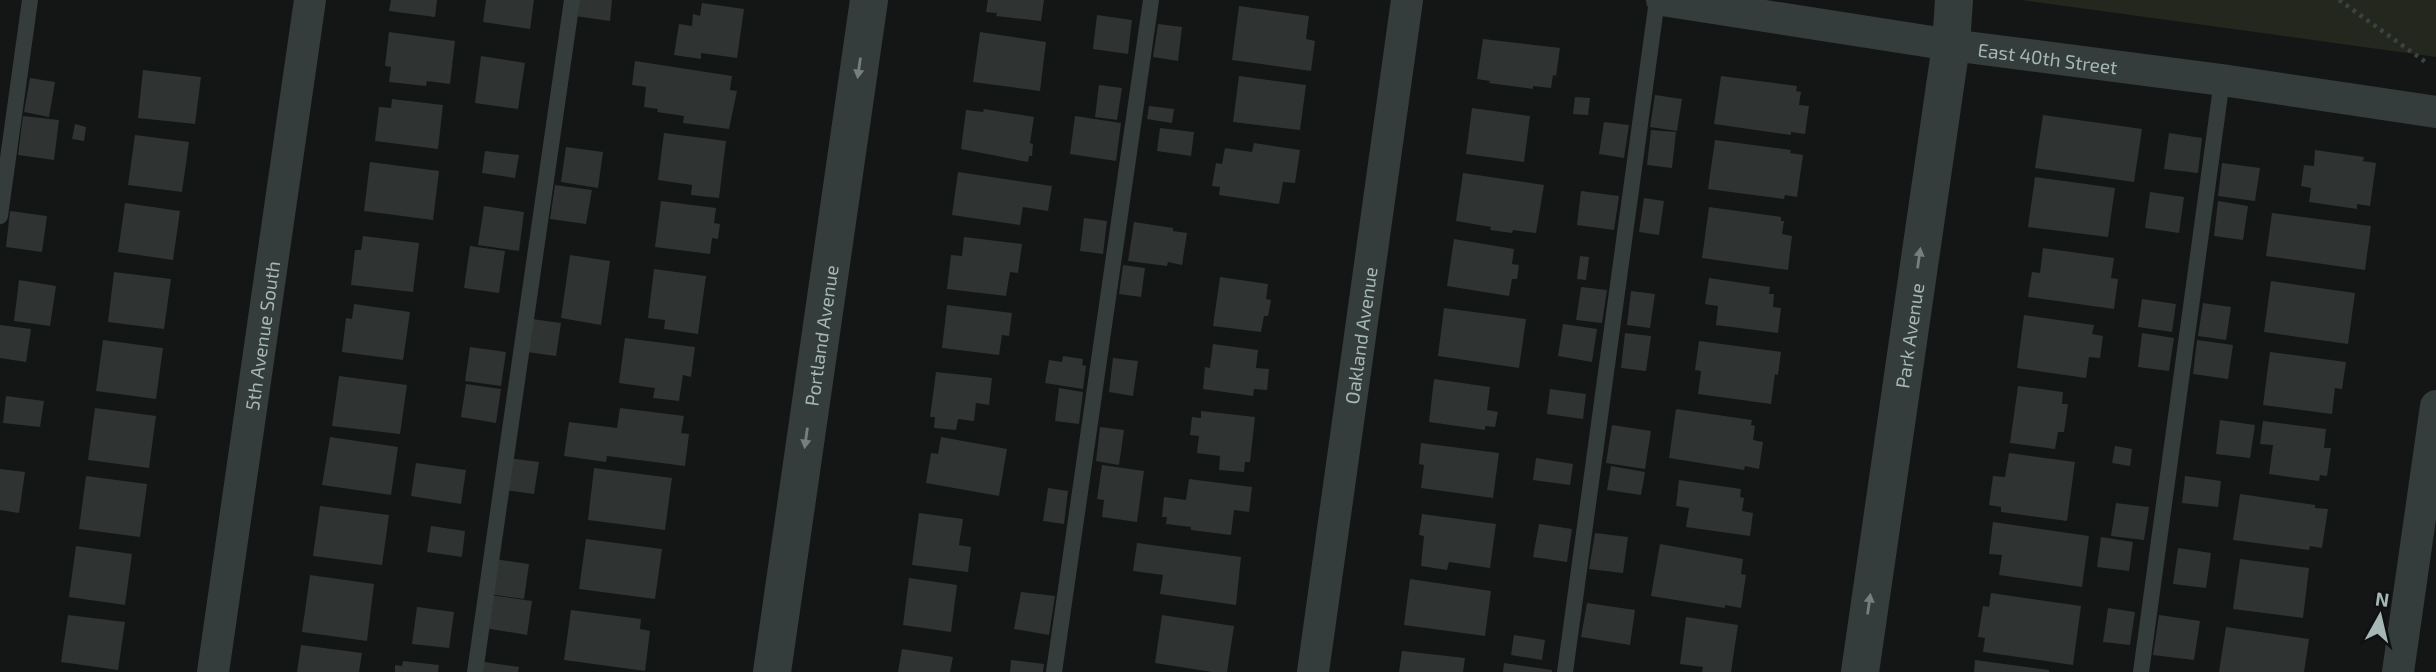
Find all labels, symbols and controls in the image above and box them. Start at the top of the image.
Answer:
street label: East 40th Street [1976,37,2119,78]
one-way arrow [854,57,865,79]
one-way arrow [1914,247,1925,269]
street label: 5th Avenue South [239,259,284,412]
street label: Portland Avenue [799,263,842,408]
street label: Oakland Avenue [1339,265,1381,405]
street label: Park Avenue [1890,281,1928,390]
one-way arrow [800,427,811,449]
north arrow [2345,581,2415,651]
text: N [2374,586,2391,611]
one-way arrow [1864,593,1875,615]

